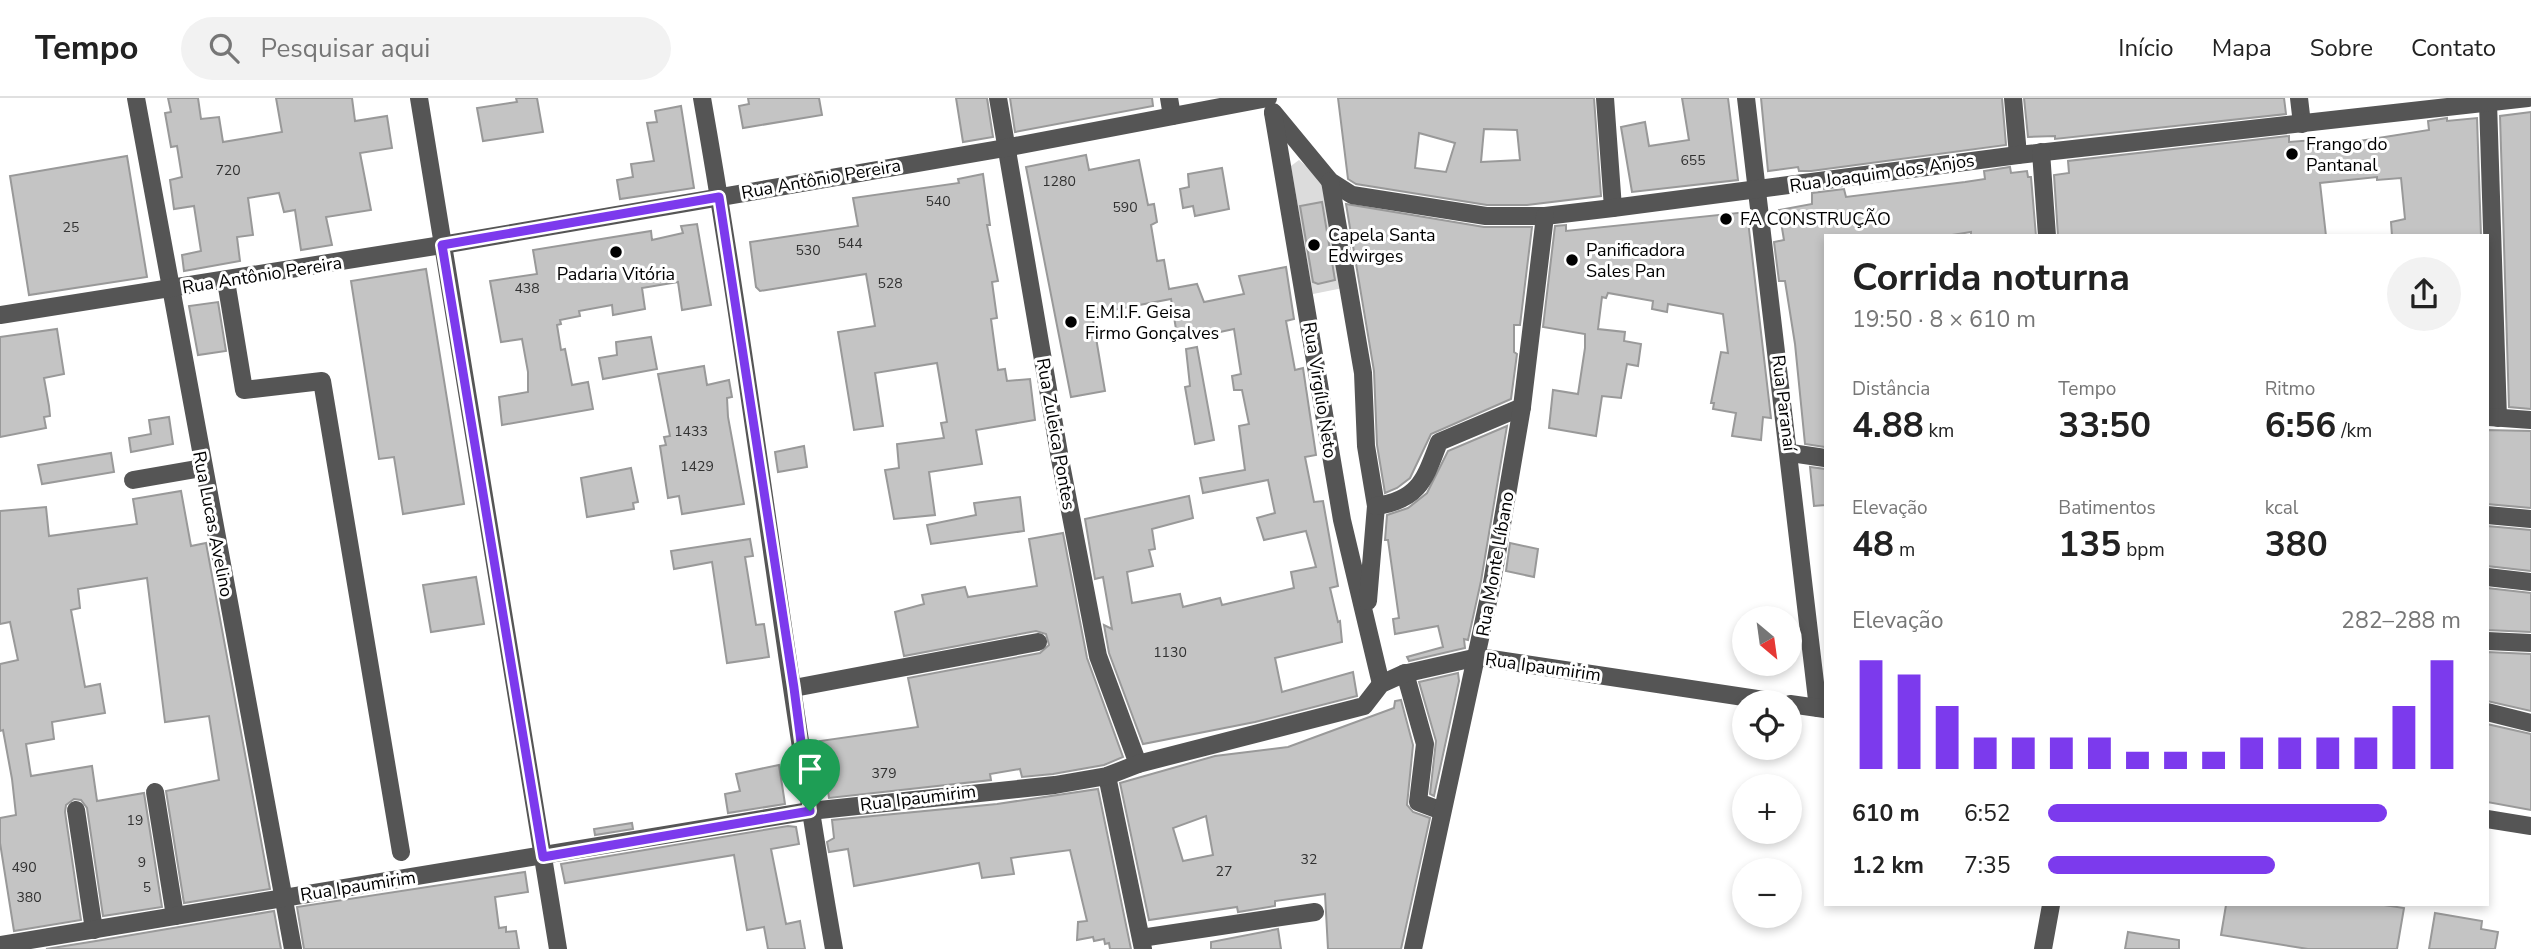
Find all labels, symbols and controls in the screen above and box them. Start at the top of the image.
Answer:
search box [181,17,671,80]
text: Tempo [35,26,139,71]
icon: search [205,29,243,67]
text: Pesquisar aqui [261,31,430,66]
text: Início [2118,32,2174,64]
text: Mapa [2212,32,2272,64]
text: Sobre [2310,32,2373,64]
text: Contato [2411,32,2496,64]
place label: Frango do Pantanal [2306,132,2388,177]
marker: Frango do Pantanal [2284,146,2300,162]
street label: Rua Joaquim dos Anjos [1788,148,1976,198]
house number: 655 [1680,151,1706,170]
street label: Rua Antônio Pereira [739,153,903,205]
house number: 720 [215,161,241,180]
house number: 1280 [1042,172,1076,191]
house number: 540 [925,192,951,211]
house number: 590 [1112,198,1138,217]
place label: FA CONSTRUÇÃO [1740,207,1891,231]
marker: FA CONSTRUÇÃO [1718,211,1734,227]
house number: 25 [63,218,79,237]
place label: Capela Santa Edwirges [1328,223,1436,268]
house number: 544 [837,234,863,253]
marker: Capela Santa Edwirges [1306,237,1322,253]
place label: Panificadora Sales Pan [1586,238,1685,283]
house number: 530 [795,241,821,260]
marker: Padaria Vitória [608,244,624,260]
street label: Rua Antônio Pereira [180,251,344,299]
marker: Panificadora Sales Pan [1564,252,1580,268]
text: Corrida noturna [1852,252,2130,303]
button: share [2387,257,2461,331]
place label: Padaria Vitória [557,262,675,286]
house number: 528 [877,274,903,293]
house number: 438 [514,279,540,298]
place label: E.M.I.F. Geisa Firmo Gonçalves [1085,300,1219,345]
text: 19:50 · 8 × 610 m [1852,304,2036,335]
marker: E.M.I.F. Geisa Firmo Gonçalves [1063,314,1079,330]
street label: Rua Virgílio Neto [1297,320,1343,460]
street label: Rua Paranaí [1766,354,1802,453]
street label: Rua Zuleica Pontes [1031,356,1081,512]
text: Distância [1852,376,1930,402]
text: Tempo [2058,376,2116,402]
text: Ritmo [2265,376,2315,402]
text: 4.88 [1852,402,1924,449]
text: 33:50 [2058,402,2151,449]
text: 6:56 [2265,402,2336,449]
text: km [1924,418,1954,444]
text: /km [2336,418,2372,444]
house number: 1433 [674,422,708,441]
street label: Rua Lucas Avelino [187,449,239,599]
house number: 1429 [680,457,714,476]
street label: Rua Monte Líbano [1470,490,1520,638]
text: Elevação [1852,495,1928,521]
text: Batimentos [2058,495,2156,521]
text: kcal [2265,495,2298,521]
text: 48 [1852,521,1894,568]
text: 135 [2058,521,2121,568]
text: 380 [2265,521,2328,568]
text: m [1894,537,1915,563]
text: bpm [2121,537,2165,563]
text: Elevação [1852,605,1944,636]
text: 282–288 m [2341,605,2461,636]
north arrow [1732,606,1802,676]
map controls [1732,606,1802,928]
house number: 1130 [1153,643,1187,662]
street label: Rua Ipaumirim [1484,647,1602,687]
button: locate [1732,690,1802,760]
pin [780,739,840,811]
icon: arrive [791,750,829,788]
house number: 379 [871,764,897,783]
button: + [1732,774,1802,844]
street label: Rua Ipaumirim [859,779,977,817]
text: 610 m [1852,798,1920,829]
text: 6:52 [1964,798,2011,829]
house number: 19 [127,811,143,830]
house number: 32 [1301,850,1317,869]
text: 1.2 km [1852,850,1924,881]
text: 7:35 [1964,850,2011,881]
house number: 9 [138,853,146,872]
house number: 490 [11,858,37,877]
button: − [1732,858,1802,928]
house number: 27 [1216,862,1232,881]
street label: Rua Ipaumirim [299,865,417,907]
house number: 5 [143,878,151,897]
house number: 380 [16,888,42,907]

